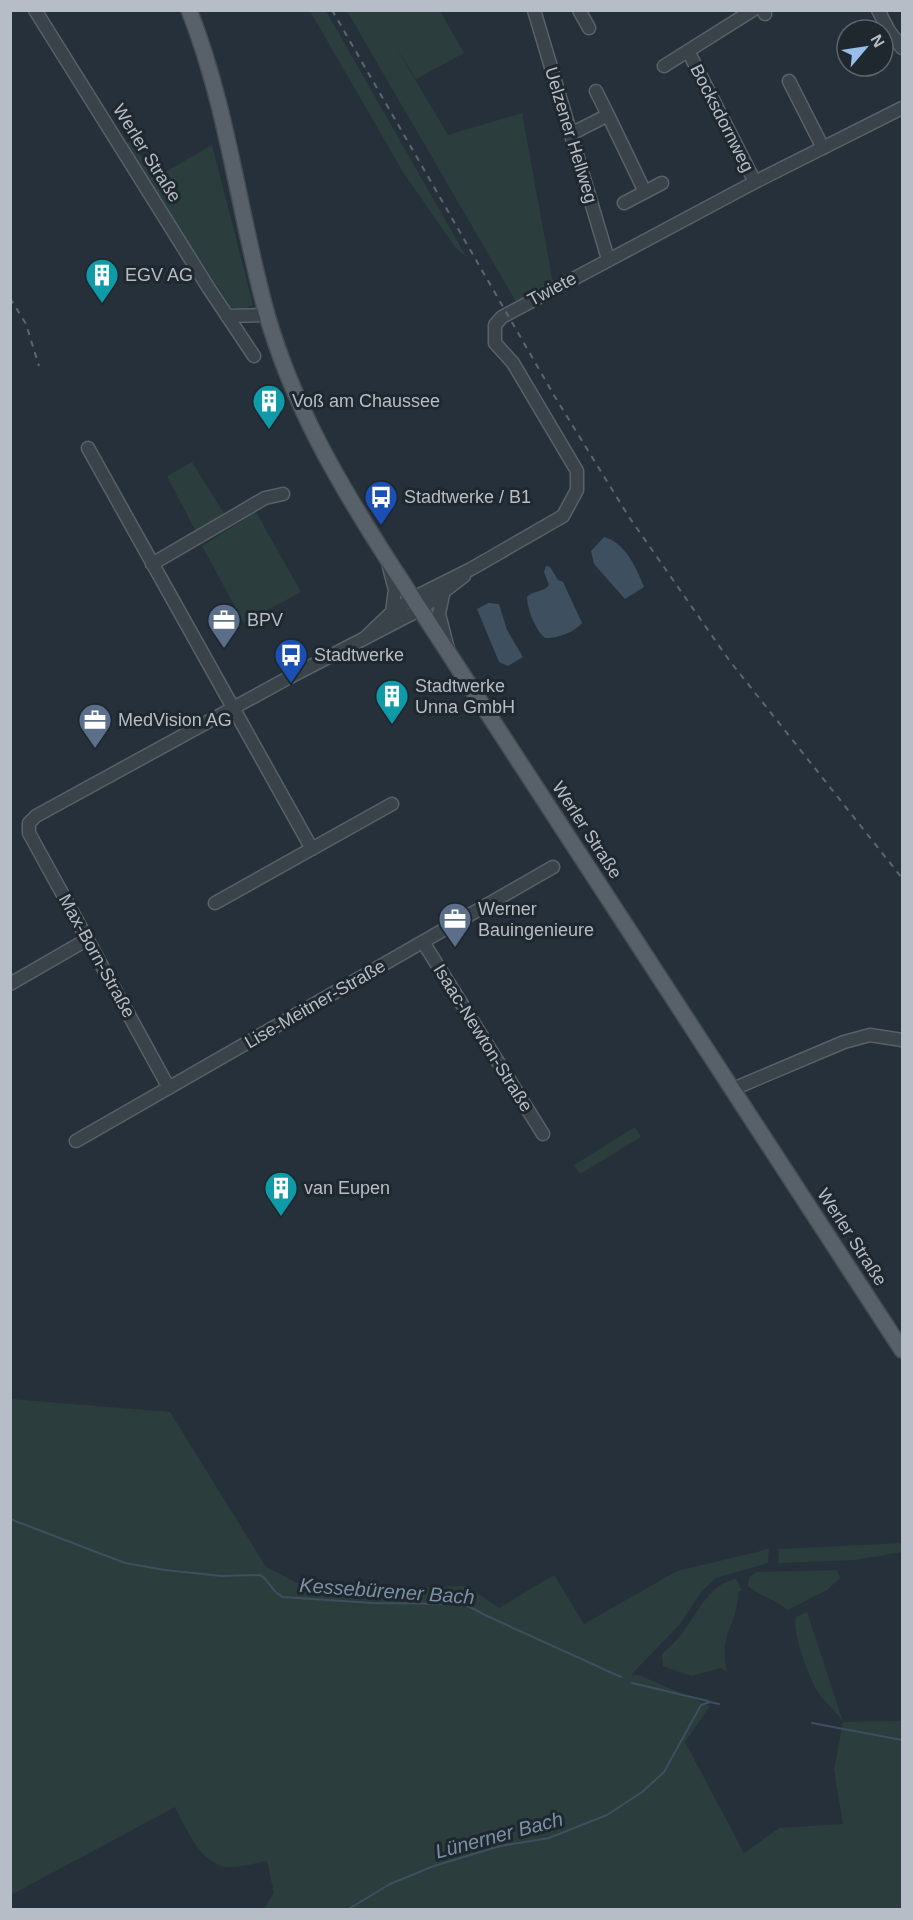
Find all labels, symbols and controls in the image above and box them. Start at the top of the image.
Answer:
north arrow [835,18,895,78]
text: N [867,32,888,50]
street label: Bocksdornweg [686,61,758,175]
street label: Uelzener Hellweg [541,65,601,205]
street label: Werler Straße [109,100,185,206]
building icon: EGV AG [84,257,120,304]
place label: EGV AG [125,265,193,285]
street label: Twiete [524,268,580,310]
building icon: Voß am Chaussee [251,383,287,430]
place label: Voß am Chaussee [292,391,440,411]
bus stop icon: Stadtwerke / B1 [363,479,399,526]
place label: Stadtwerke / B1 [404,487,531,507]
office icon: BPV [206,602,242,649]
place label: BPV [247,610,283,630]
bus stop icon: Stadtwerke [273,637,309,684]
place label: Stadtwerke [314,645,404,665]
place label: Stadtwerke Unna GmbH [415,676,515,717]
building icon: Stadtwerke Unna GmbH [374,678,410,725]
office icon: MedVision AG [77,702,113,749]
place label: MedVision AG [118,710,232,730]
street label: Werler Straße [548,778,626,882]
street label: Max-Born-Straße [55,891,139,1021]
place label: Werner Bauingenieure [478,899,594,940]
office icon: Werner Bauingenieure [437,901,473,948]
street label: Lise-Meitner-Straße [241,956,389,1052]
street label: Isaac-Newton-Straße [429,961,537,1115]
building icon: van Eupen [263,1170,299,1217]
place label: van Eupen [304,1178,390,1198]
street label: Werler Straße [813,1185,891,1289]
water label: Kessebürener Bach [299,1574,475,1608]
water label: Lünerner Bach [433,1807,565,1863]

